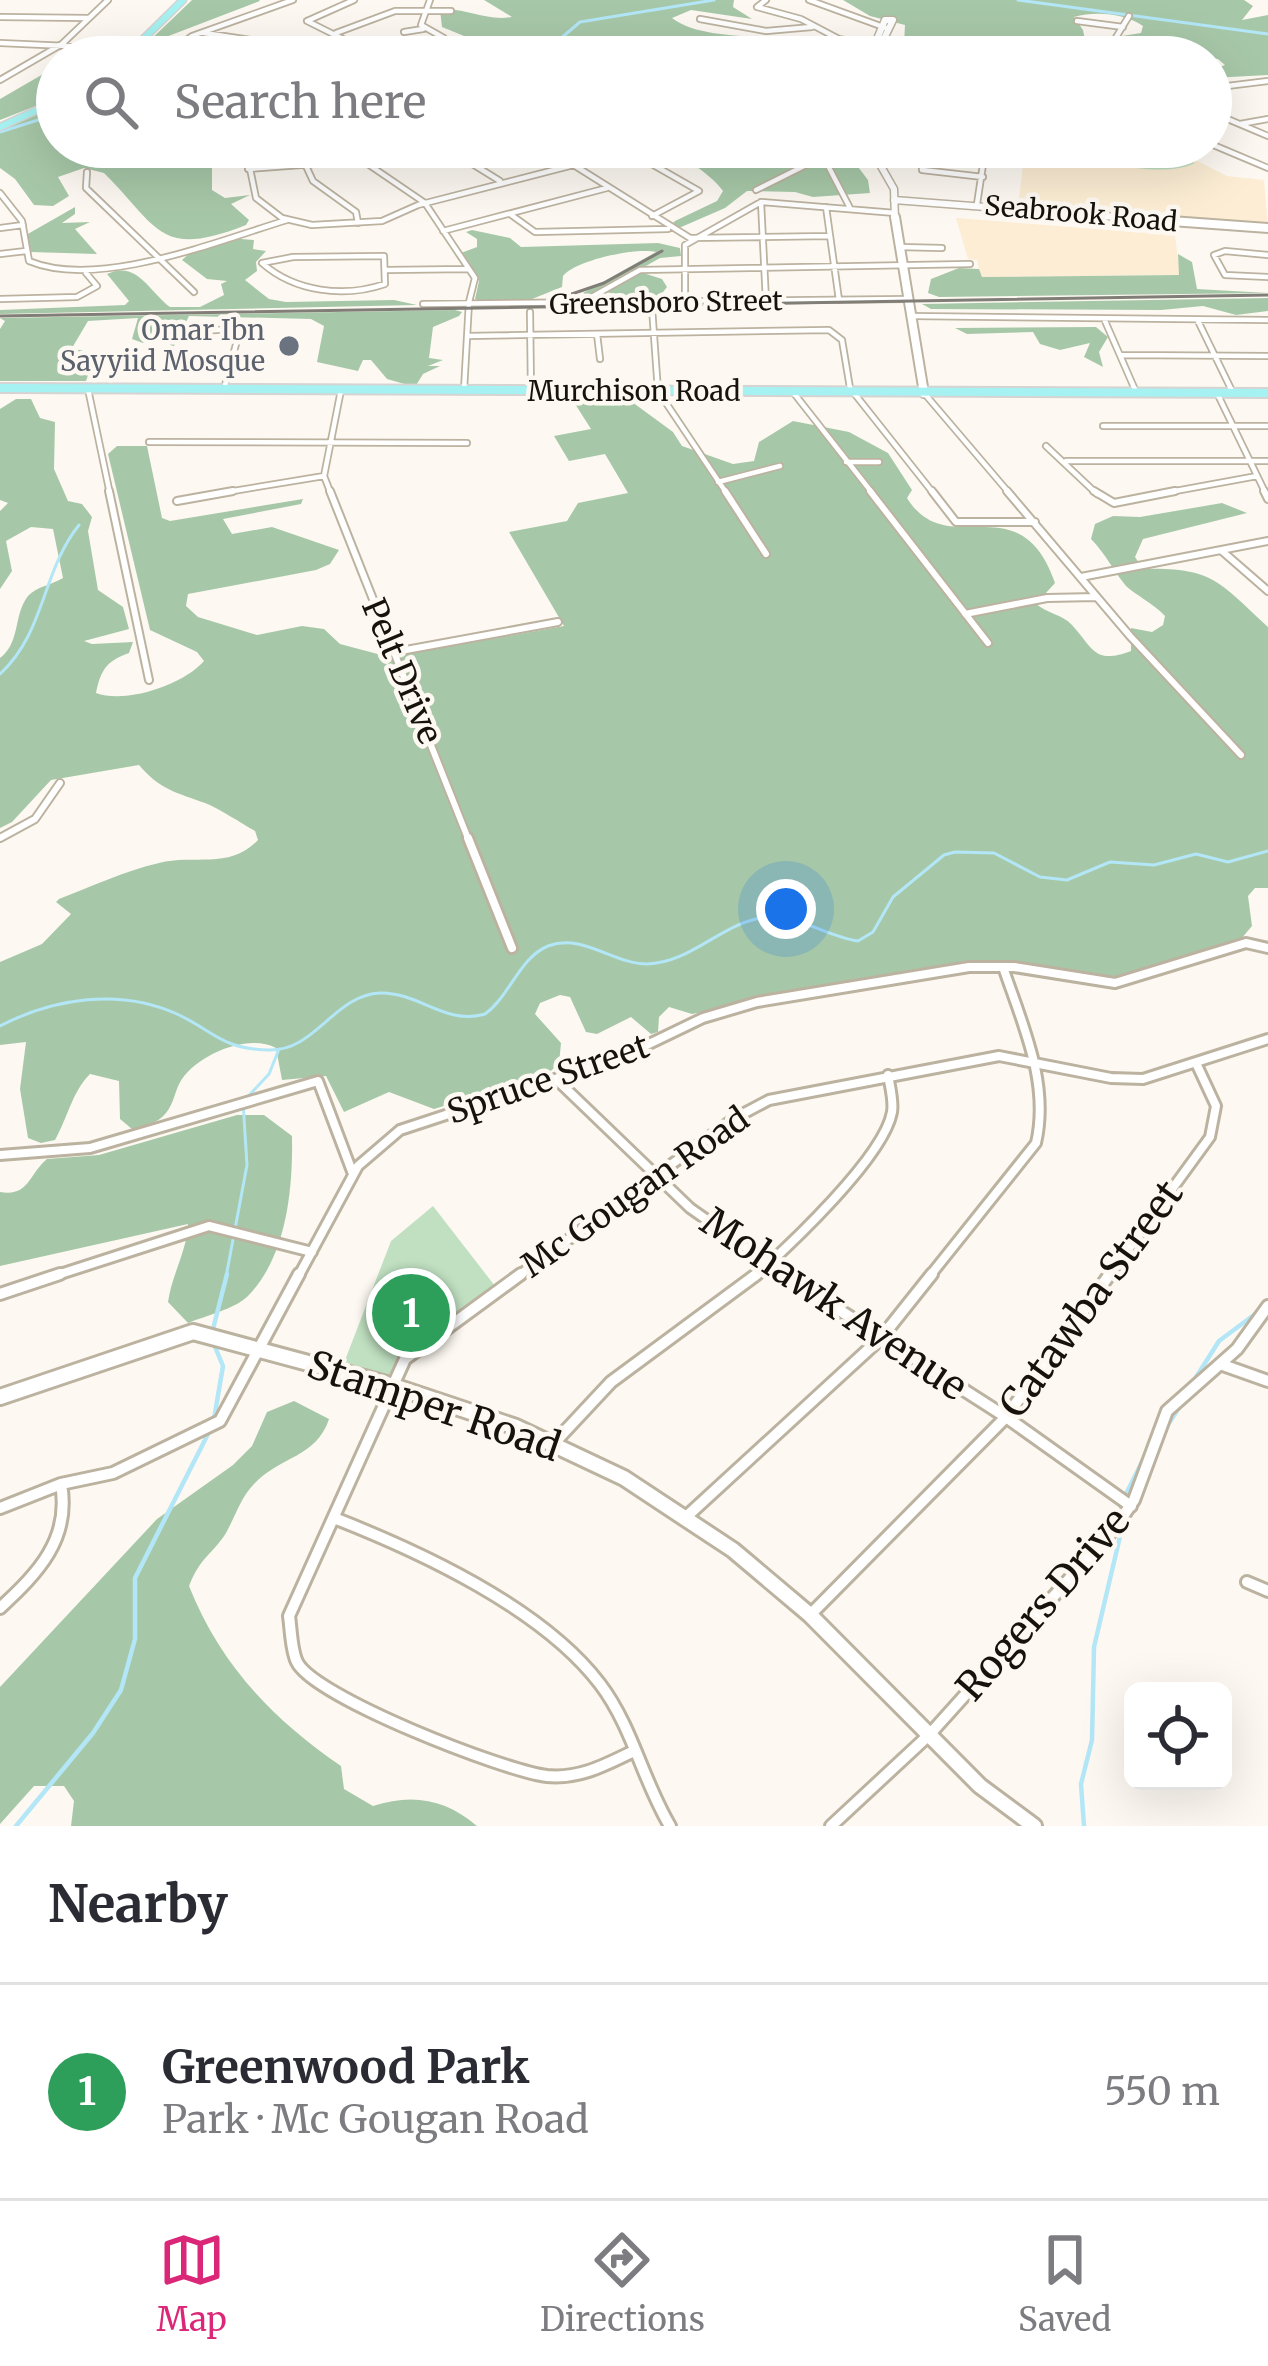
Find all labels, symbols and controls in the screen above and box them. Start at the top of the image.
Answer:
search box [36,36,1232,168]
icon: search [78,69,144,135]
text: Search here [174,74,426,130]
street label: Seabrook Road [983,188,1179,238]
street label: Greensboro Street [549,283,783,321]
place label: Omar Ibn Sayyiid Mosque [60,313,265,378]
marker: Omar Ibn Sayyiid Mosque [276,333,302,359]
street label: Murchison Road [528,374,740,408]
street label: Pelt Drive [353,592,451,750]
your location [756,879,816,939]
street label: Spruce Street [442,1025,654,1133]
street label: Mc Gougan Road [513,1098,757,1286]
street label: Catawba Street [989,1171,1193,1427]
street label: Mohawk Avenue [692,1197,976,1411]
pin: 1 [372,1268,450,1358]
street label: Stamper Road [301,1340,567,1472]
street label: Rogers Drive [946,1497,1140,1711]
map controls [1124,1682,1232,1790]
button: locate [1124,1682,1232,1790]
text: Nearby [48,1872,228,1936]
text: Greenwood Park [162,2039,529,2095]
text: 1 [78,2067,96,2116]
text: 550 m [1104,2067,1220,2116]
text: Park · Mc Gougan Road [162,2095,589,2144]
tab: Map [157,2227,227,2340]
tab: Directions [540,2227,705,2340]
tab: Saved [1018,2227,1111,2340]

